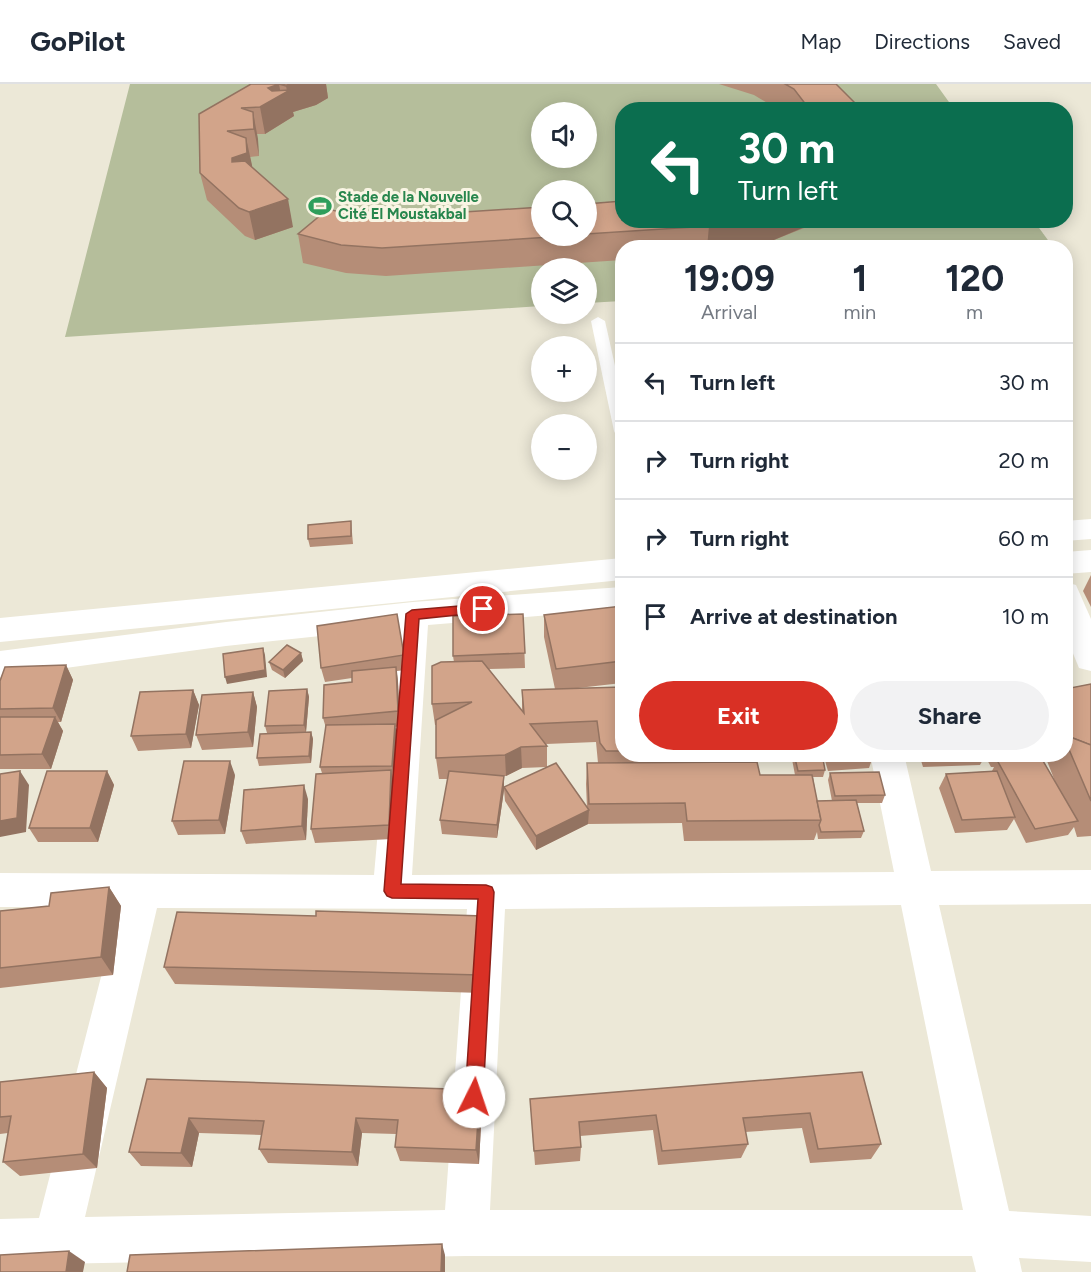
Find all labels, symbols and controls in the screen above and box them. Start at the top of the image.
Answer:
text: GoPilot [30,24,126,58]
text: Map [800,29,841,54]
text: Directions [874,29,970,54]
text: Saved [1003,29,1061,54]
map controls [531,102,597,480]
button: sound [531,102,597,168]
text: 30 m [738,123,835,174]
icon: left [639,126,717,204]
text: Turn left [738,174,838,207]
button: search [531,180,597,246]
place label: Stade de la Nouvelle Cité El Moustakbal [338,188,479,223]
sports icon: Stade de la Nouvelle Cité El Moustakbal [307,193,333,219]
text: 19:09 [684,257,775,300]
text: 1 [852,257,867,300]
text: 120 [945,257,1004,300]
button: layers [531,258,597,324]
text: Arrival [701,300,757,324]
text: min [843,300,876,324]
text: m [966,300,983,324]
button: + [531,336,597,402]
icon: left [639,366,672,399]
text: Turn left [690,369,776,396]
text: 30 m [999,369,1049,396]
button: − [531,414,597,480]
icon: right [639,444,672,477]
text: Turn right [690,447,789,474]
text: 20 m [998,447,1049,474]
icon: right [639,522,672,555]
text: Turn right [690,525,789,552]
text: 60 m [998,525,1049,552]
pin [457,583,508,634]
icon: arrive [466,592,499,625]
icon: arrive [639,600,672,633]
text: Arrive at destination [690,603,898,630]
text: 10 m [1002,603,1049,630]
button: Exit [639,681,838,750]
button: Share [850,681,1049,750]
position arrow [442,1065,506,1129]

